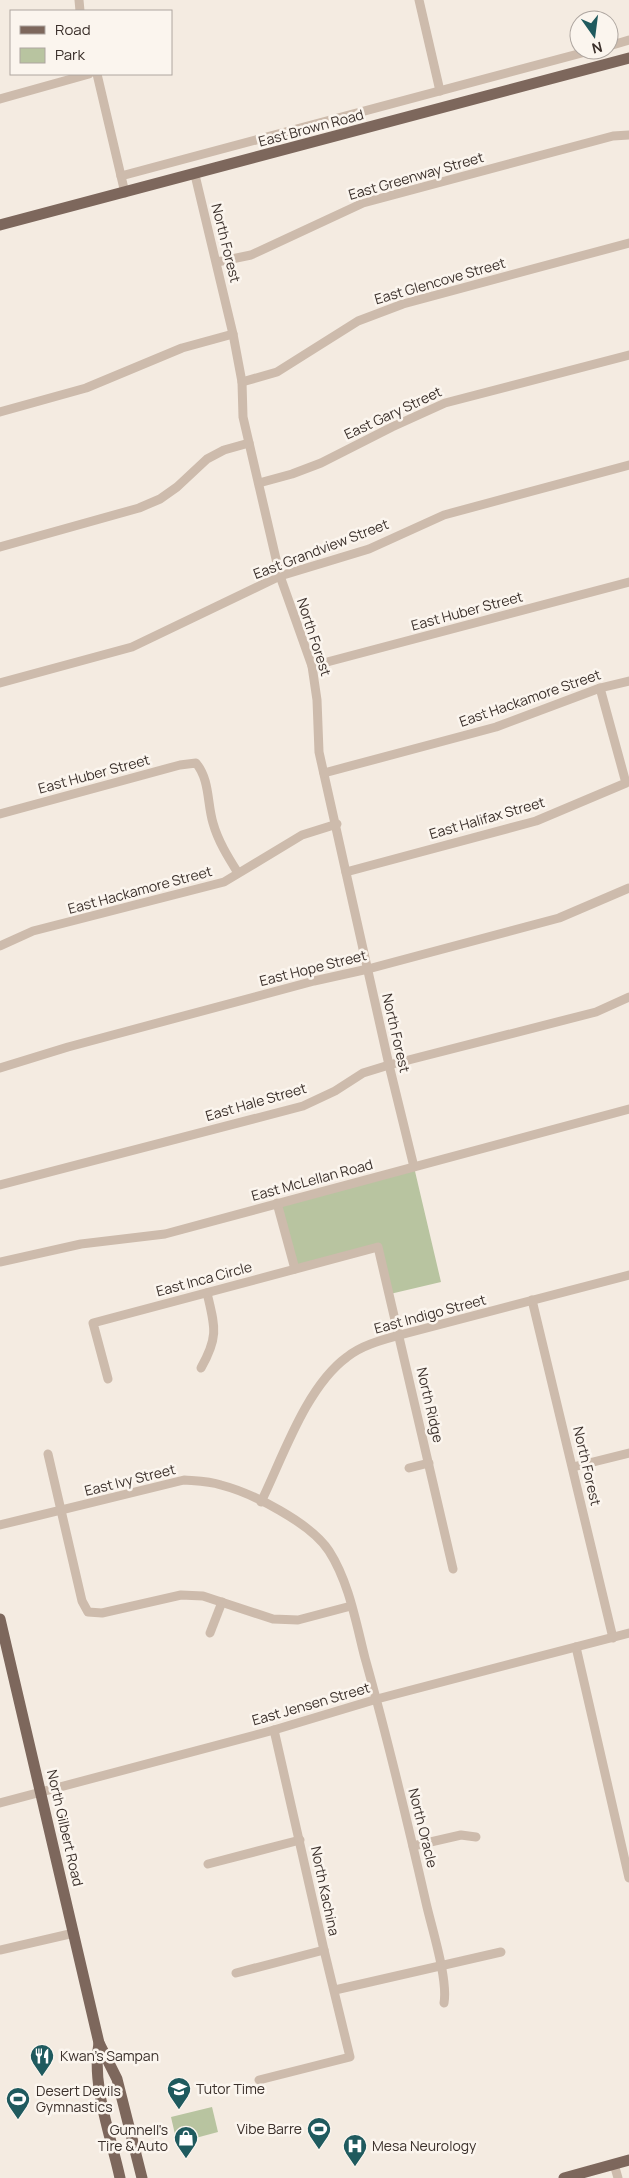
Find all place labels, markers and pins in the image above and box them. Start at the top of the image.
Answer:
restaurant icon: Kwan's Sampan [29,2043,55,2077]
place label: Kwan's Sampan [60,2046,159,2065]
school or university icon: Tutor Time [166,2076,192,2110]
place label: Tutor Time [196,2079,265,2098]
place label: Desert Devils Gymnastics [36,2081,121,2116]
sports icon: Desert Devils Gymnastics [5,2086,31,2120]
sports icon: Vibe Barre [306,2116,332,2150]
place label: Vibe Barre [237,2119,302,2138]
place label: Gunnell's Tire & Auto [98,2120,168,2155]
shop icon: Gunnell's Tire & Auto [173,2125,199,2159]
hospital icon: Mesa Neurology [342,2133,368,2167]
place label: Mesa Neurology [372,2136,477,2155]

